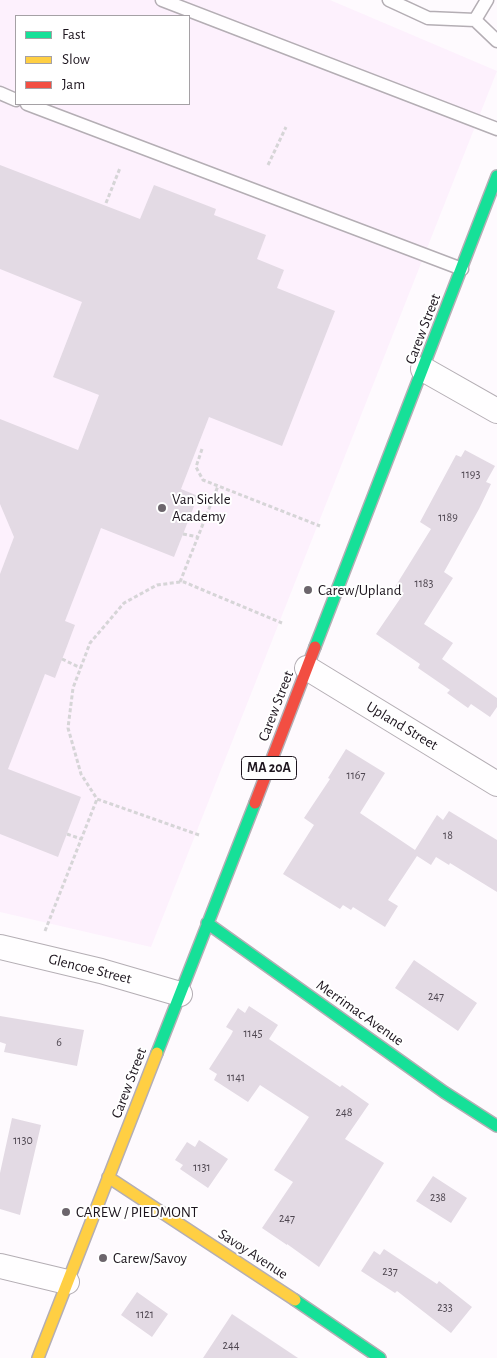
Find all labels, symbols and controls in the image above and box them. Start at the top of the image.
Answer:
legend [15,15,190,105]
text: Fast [62,27,85,42]
text: Slow [62,52,90,67]
text: Jam [62,77,85,92]
street label: Carew Street [401,291,445,367]
house number: 1193 [462,467,480,481]
place label: Van Sickle Academy [172,490,231,525]
marker: Van Sickle Academy [156,502,168,514]
house number: 1189 [438,510,458,524]
house number: 1183 [415,576,433,590]
place label: Carew/Upland [318,581,401,599]
marker: Carew/Upland [302,584,314,596]
street label: Carew Street [254,668,298,744]
street label: Upland Street [363,698,441,754]
road number: MA 20A [242,756,296,780]
house number: 1167 [347,768,365,782]
house number: 18 [443,828,453,842]
street label: Glencoe Street [47,950,133,988]
street label: Merrimac Avenue [313,976,407,1050]
house number: 247 [428,989,444,1003]
house number: 1145 [243,1026,263,1040]
house number: 6 [56,1035,62,1049]
street label: Carew Street [107,1045,151,1121]
house number: 1141 [227,1070,245,1084]
house number: 248 [336,1105,352,1119]
house number: 1130 [13,1133,33,1147]
house number: 1131 [193,1160,211,1174]
house number: 238 [430,1190,446,1204]
place label: CAREW / PIEDMONT [76,1203,198,1221]
marker: CAREW / PIEDMONT [60,1206,72,1218]
house number: 247 [279,1211,295,1225]
street label: Savoy Avenue [215,1225,291,1283]
place label: Carew/Savoy [113,1249,187,1267]
marker: Carew/Savoy [97,1252,109,1264]
house number: 237 [382,1264,398,1278]
house number: 233 [437,1300,453,1314]
house number: 1121 [136,1307,154,1321]
house number: 244 [222,1338,240,1352]

